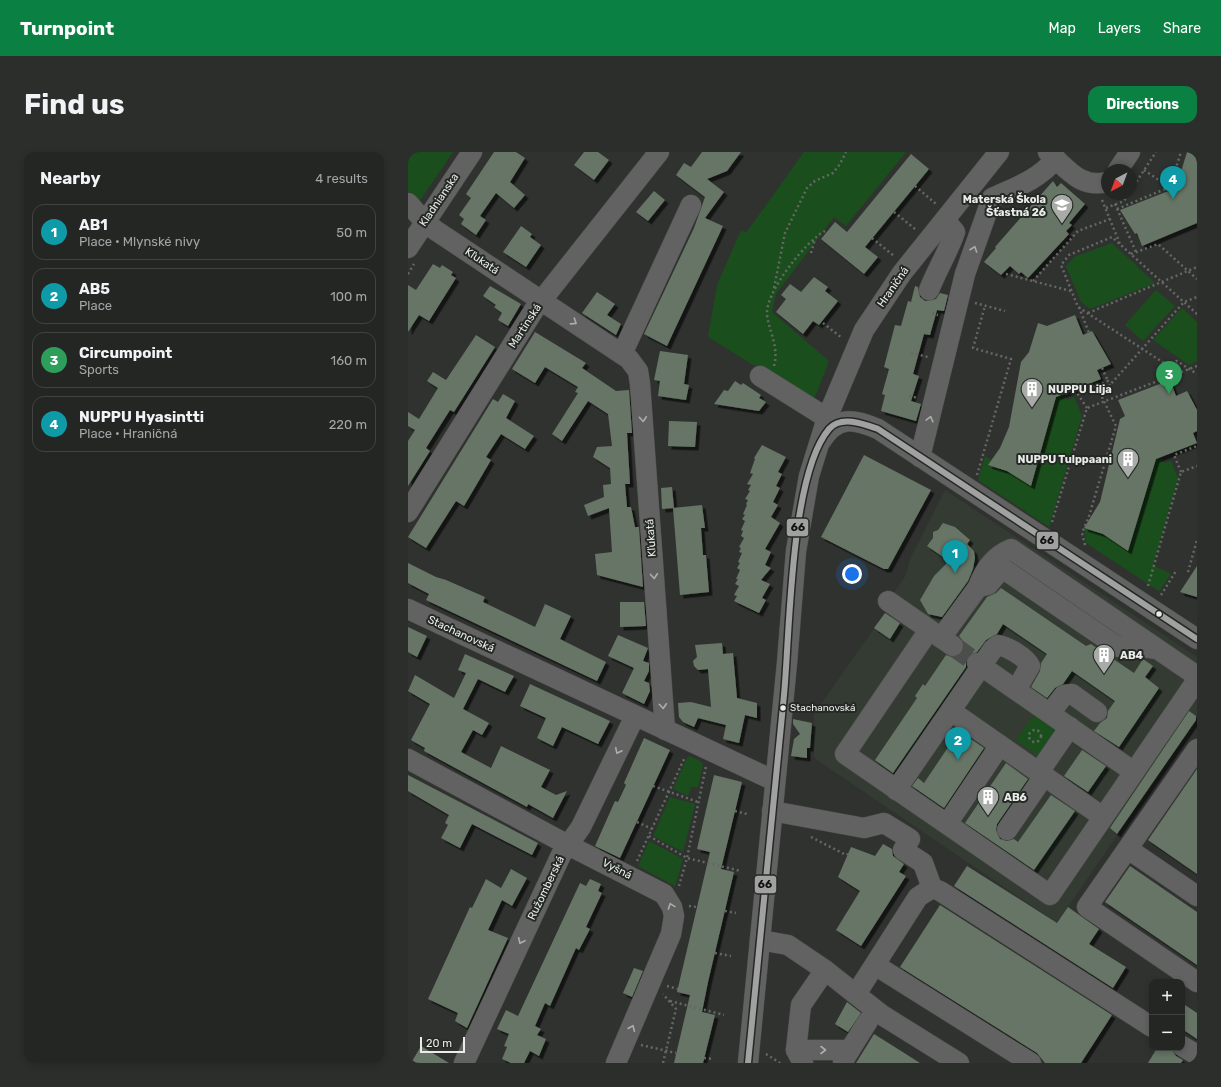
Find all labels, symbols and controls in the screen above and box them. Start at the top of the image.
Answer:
text: Turnpoint [20,17,114,40]
text: Map [1049,20,1076,37]
text: Layers [1098,20,1141,37]
text: Share [1163,20,1201,37]
button: Directions [1088,86,1197,123]
text: Find us [24,88,124,121]
north arrow [1101,164,1137,200]
pin: 4 [1160,166,1186,199]
text: Nearby [40,168,101,188]
text: 4 results [315,171,368,186]
street label: Kladnianska [416,171,462,229]
place label: Materská Škola Šťastná 26 [963,192,1046,219]
school or university icon: Materská Škola Šťastná 26 [1049,192,1075,225]
text: AB1 [79,216,108,234]
text: 1 [51,225,57,240]
text: 50 m [336,225,367,240]
text: Place · Mlynské nivy [79,234,200,249]
street label: Kľukatá [462,245,502,277]
one-way arrow [969,246,977,253]
street label: Hraničná [874,264,912,310]
text: AB5 [79,280,110,298]
text: 2 [50,289,58,304]
text: 100 m [330,289,367,304]
text: Place [79,298,112,313]
street label: Martinská [506,302,544,350]
one-way arrow [569,317,576,324]
text: Circumpoint [79,344,172,362]
text: 3 [50,353,58,368]
text: 160 m [331,353,367,368]
pin: 3 [1156,361,1182,394]
text: Sports [79,362,119,377]
building icon: NUPPU Lilja [1019,376,1045,409]
place label: NUPPU Lilja [1048,383,1112,396]
text: NUPPU Hyasintti [79,408,204,426]
one-way arrow [638,416,647,422]
one-way arrow [925,416,934,423]
text: 4 [50,417,58,432]
text: 220 m [329,417,367,432]
text: Place · Hraničná [79,426,177,441]
building icon: NUPPU Tulppaani [1115,446,1141,479]
place label: NUPPU Tulppaani [1018,453,1112,466]
street label: Kľukatá [643,518,659,558]
line badge: 66 [786,518,809,537]
text: 66 [791,521,805,534]
line badge: 66 [1036,531,1059,550]
text: 66 [1040,534,1054,547]
pin: 1 [942,540,968,573]
your location [842,564,862,584]
one-way arrow [649,573,658,579]
unlabelled marker [1154,609,1164,619]
street label: Stachanovská [426,613,496,655]
building icon: AB4 [1091,642,1117,675]
place label: AB4 [1120,649,1144,662]
place label: Stachanovská [790,702,855,714]
one-way arrow [658,703,667,709]
marker: Stachanovská [778,703,788,713]
pin: 2 [945,727,971,760]
one-way arrow [615,747,623,754]
building icon: AB6 [975,784,1001,817]
place label: AB6 [1004,791,1027,804]
street label: Ružomberská [525,854,567,922]
street label: Vyšná [600,856,634,882]
line badge: 66 [754,875,777,894]
text: 66 [758,878,772,891]
one-way arrow [667,903,675,910]
one-way arrow [518,937,526,944]
map controls [1149,979,1185,1051]
button: + [1149,979,1185,1015]
button: − [1149,1015,1185,1051]
one-way arrow [628,1024,636,1031]
scale bar [420,1035,465,1054]
text: 20 m [426,1037,452,1050]
one-way arrow [820,1046,826,1054]

